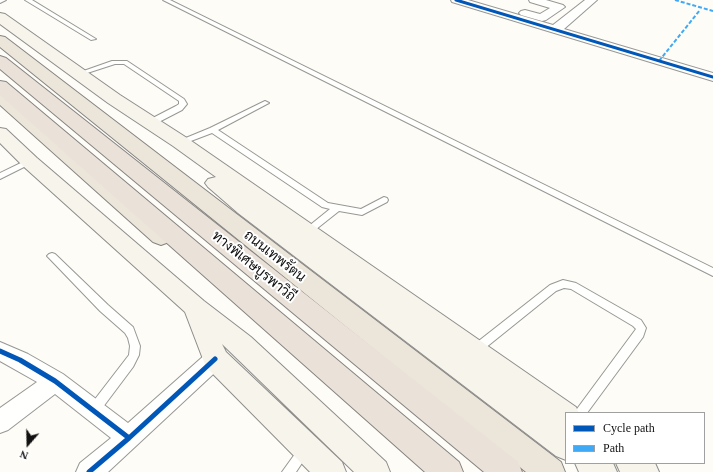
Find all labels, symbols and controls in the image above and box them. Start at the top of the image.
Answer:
street label: ทางพิเศษบูรพาวิถี [209,227,299,305]
street label: ถนนเทพรัตน [241,227,309,285]
legend [565,412,705,464]
text: Cycle path [603,421,655,435]
north arrow [8,424,48,464]
text: Path [603,441,624,455]
text: N [18,448,30,462]

